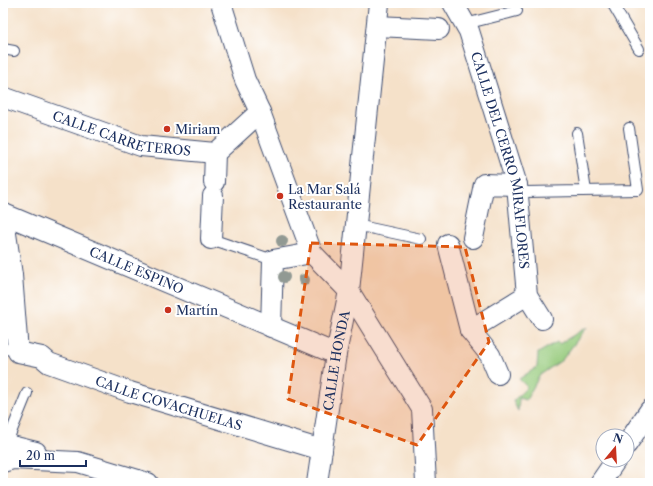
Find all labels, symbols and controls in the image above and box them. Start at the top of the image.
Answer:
street label: CALLE DEL CERRO MIRAFLORES [468,50,533,270]
street label: CALLE CARRETEROS [50,107,192,159]
place label: Miriam [175,121,220,137]
marker: Miriam [162,124,172,134]
place label: La Mar Salá Restaurante [288,181,362,212]
marker: La Mar Salá Restaurante [275,191,285,201]
street label: CALLE ESPINO [87,243,186,297]
place label: Martín [176,302,218,318]
marker: Martín [163,305,173,315]
street label: CALLE HONDA [320,309,353,412]
street label: CALLE COVACHUELAS [93,372,245,434]
north arrow [595,428,635,468]
text: N [611,430,625,447]
scale bar [20,442,86,468]
text: 20 m [26,448,55,463]

